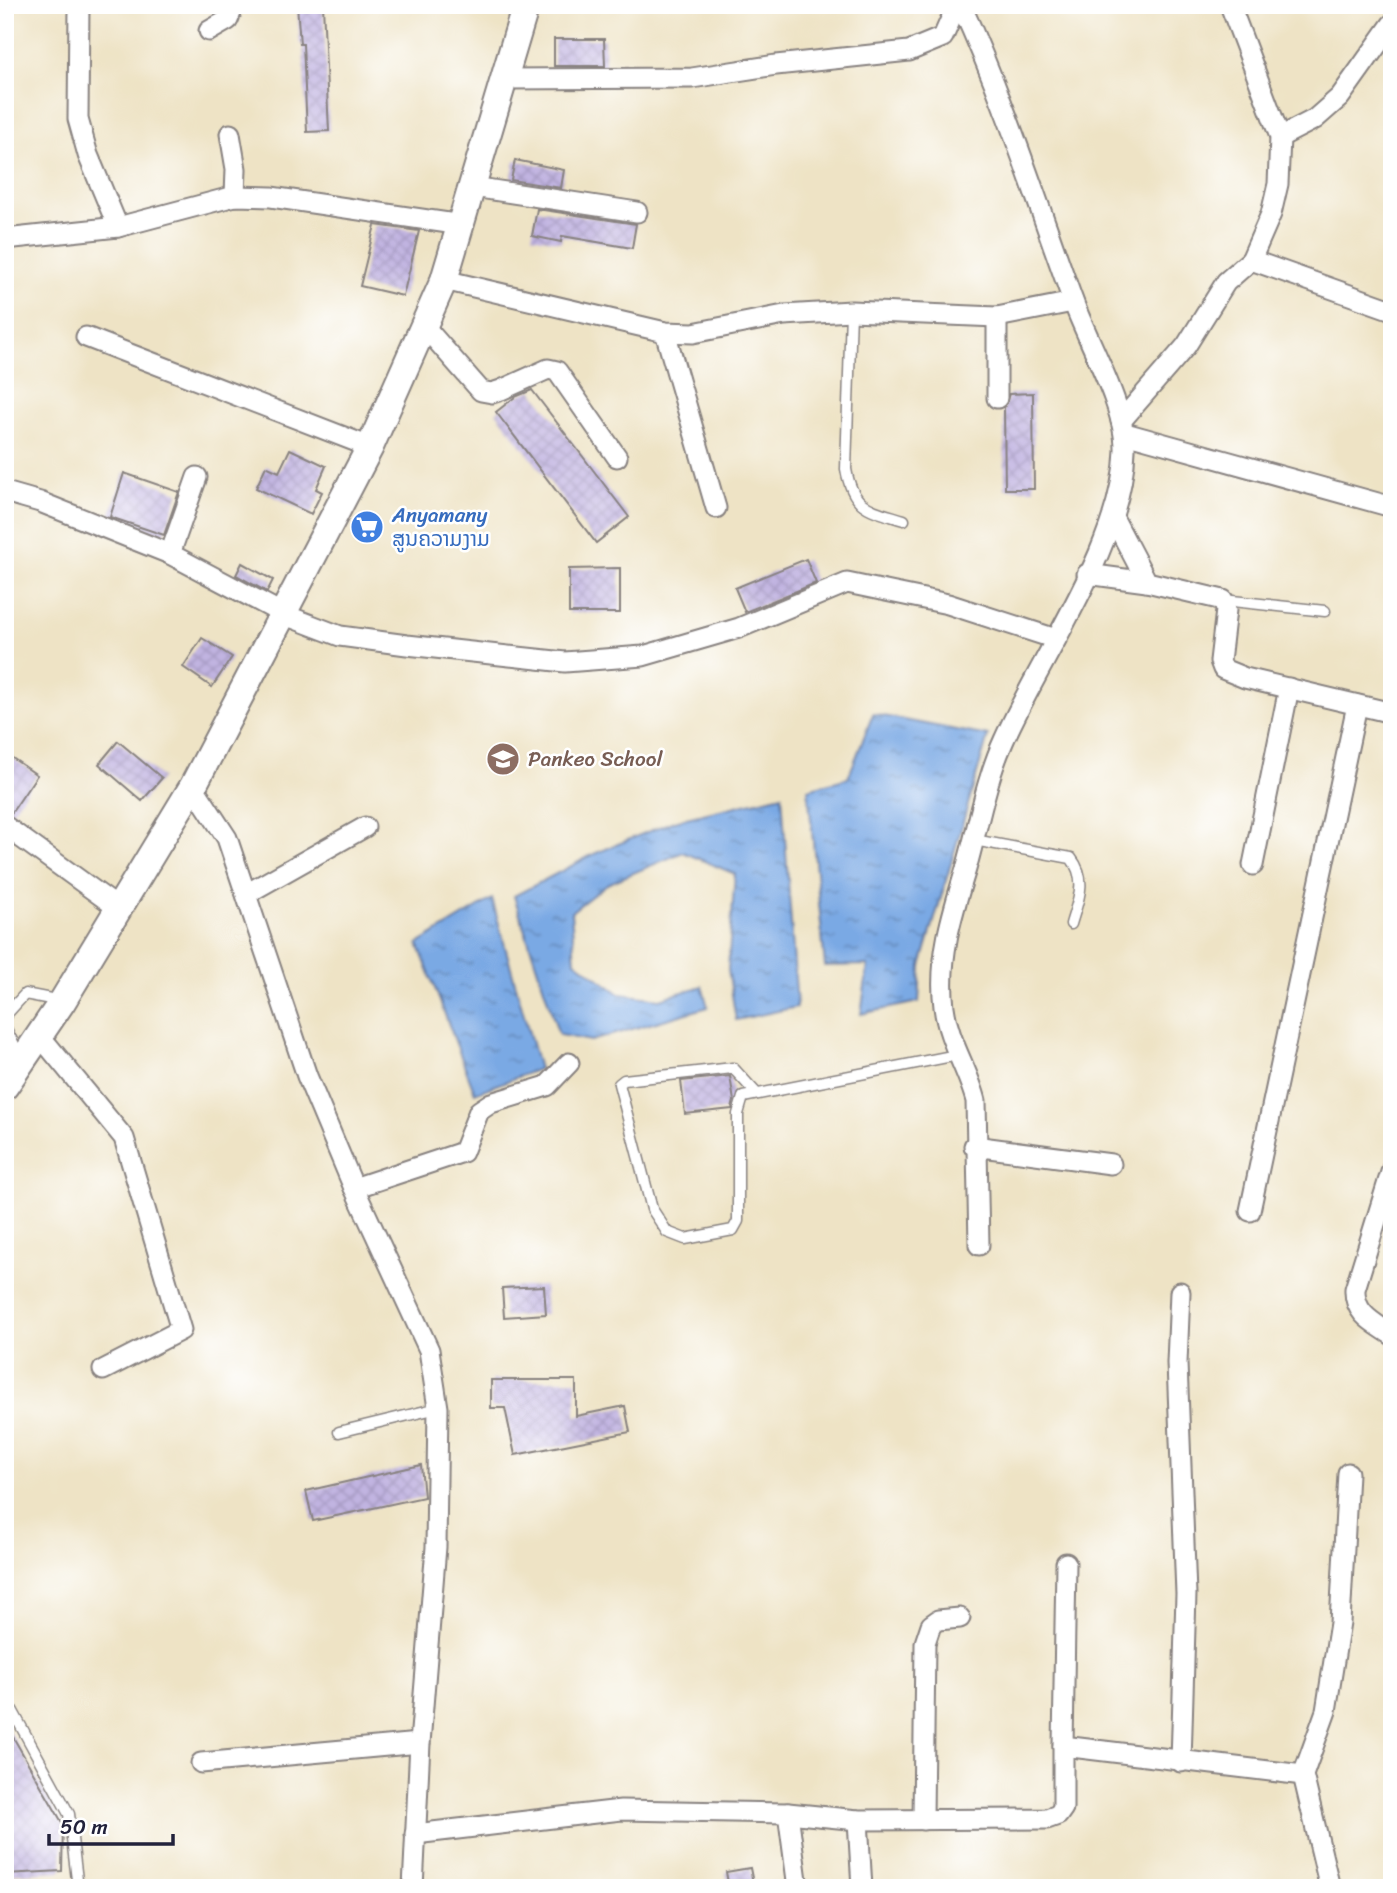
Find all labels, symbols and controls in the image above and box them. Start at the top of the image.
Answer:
place label: Anyamany ສູນຄວາມງາມ [391,496,490,558]
supermarket icon: Anyamany ສູນຄວາມງາມ [348,508,386,546]
school or university icon: Pankeo School [484,740,522,778]
place label: Pankeo School [528,740,663,778]
scale bar [49,1802,173,1846]
text: 50 m [60,1808,108,1846]

